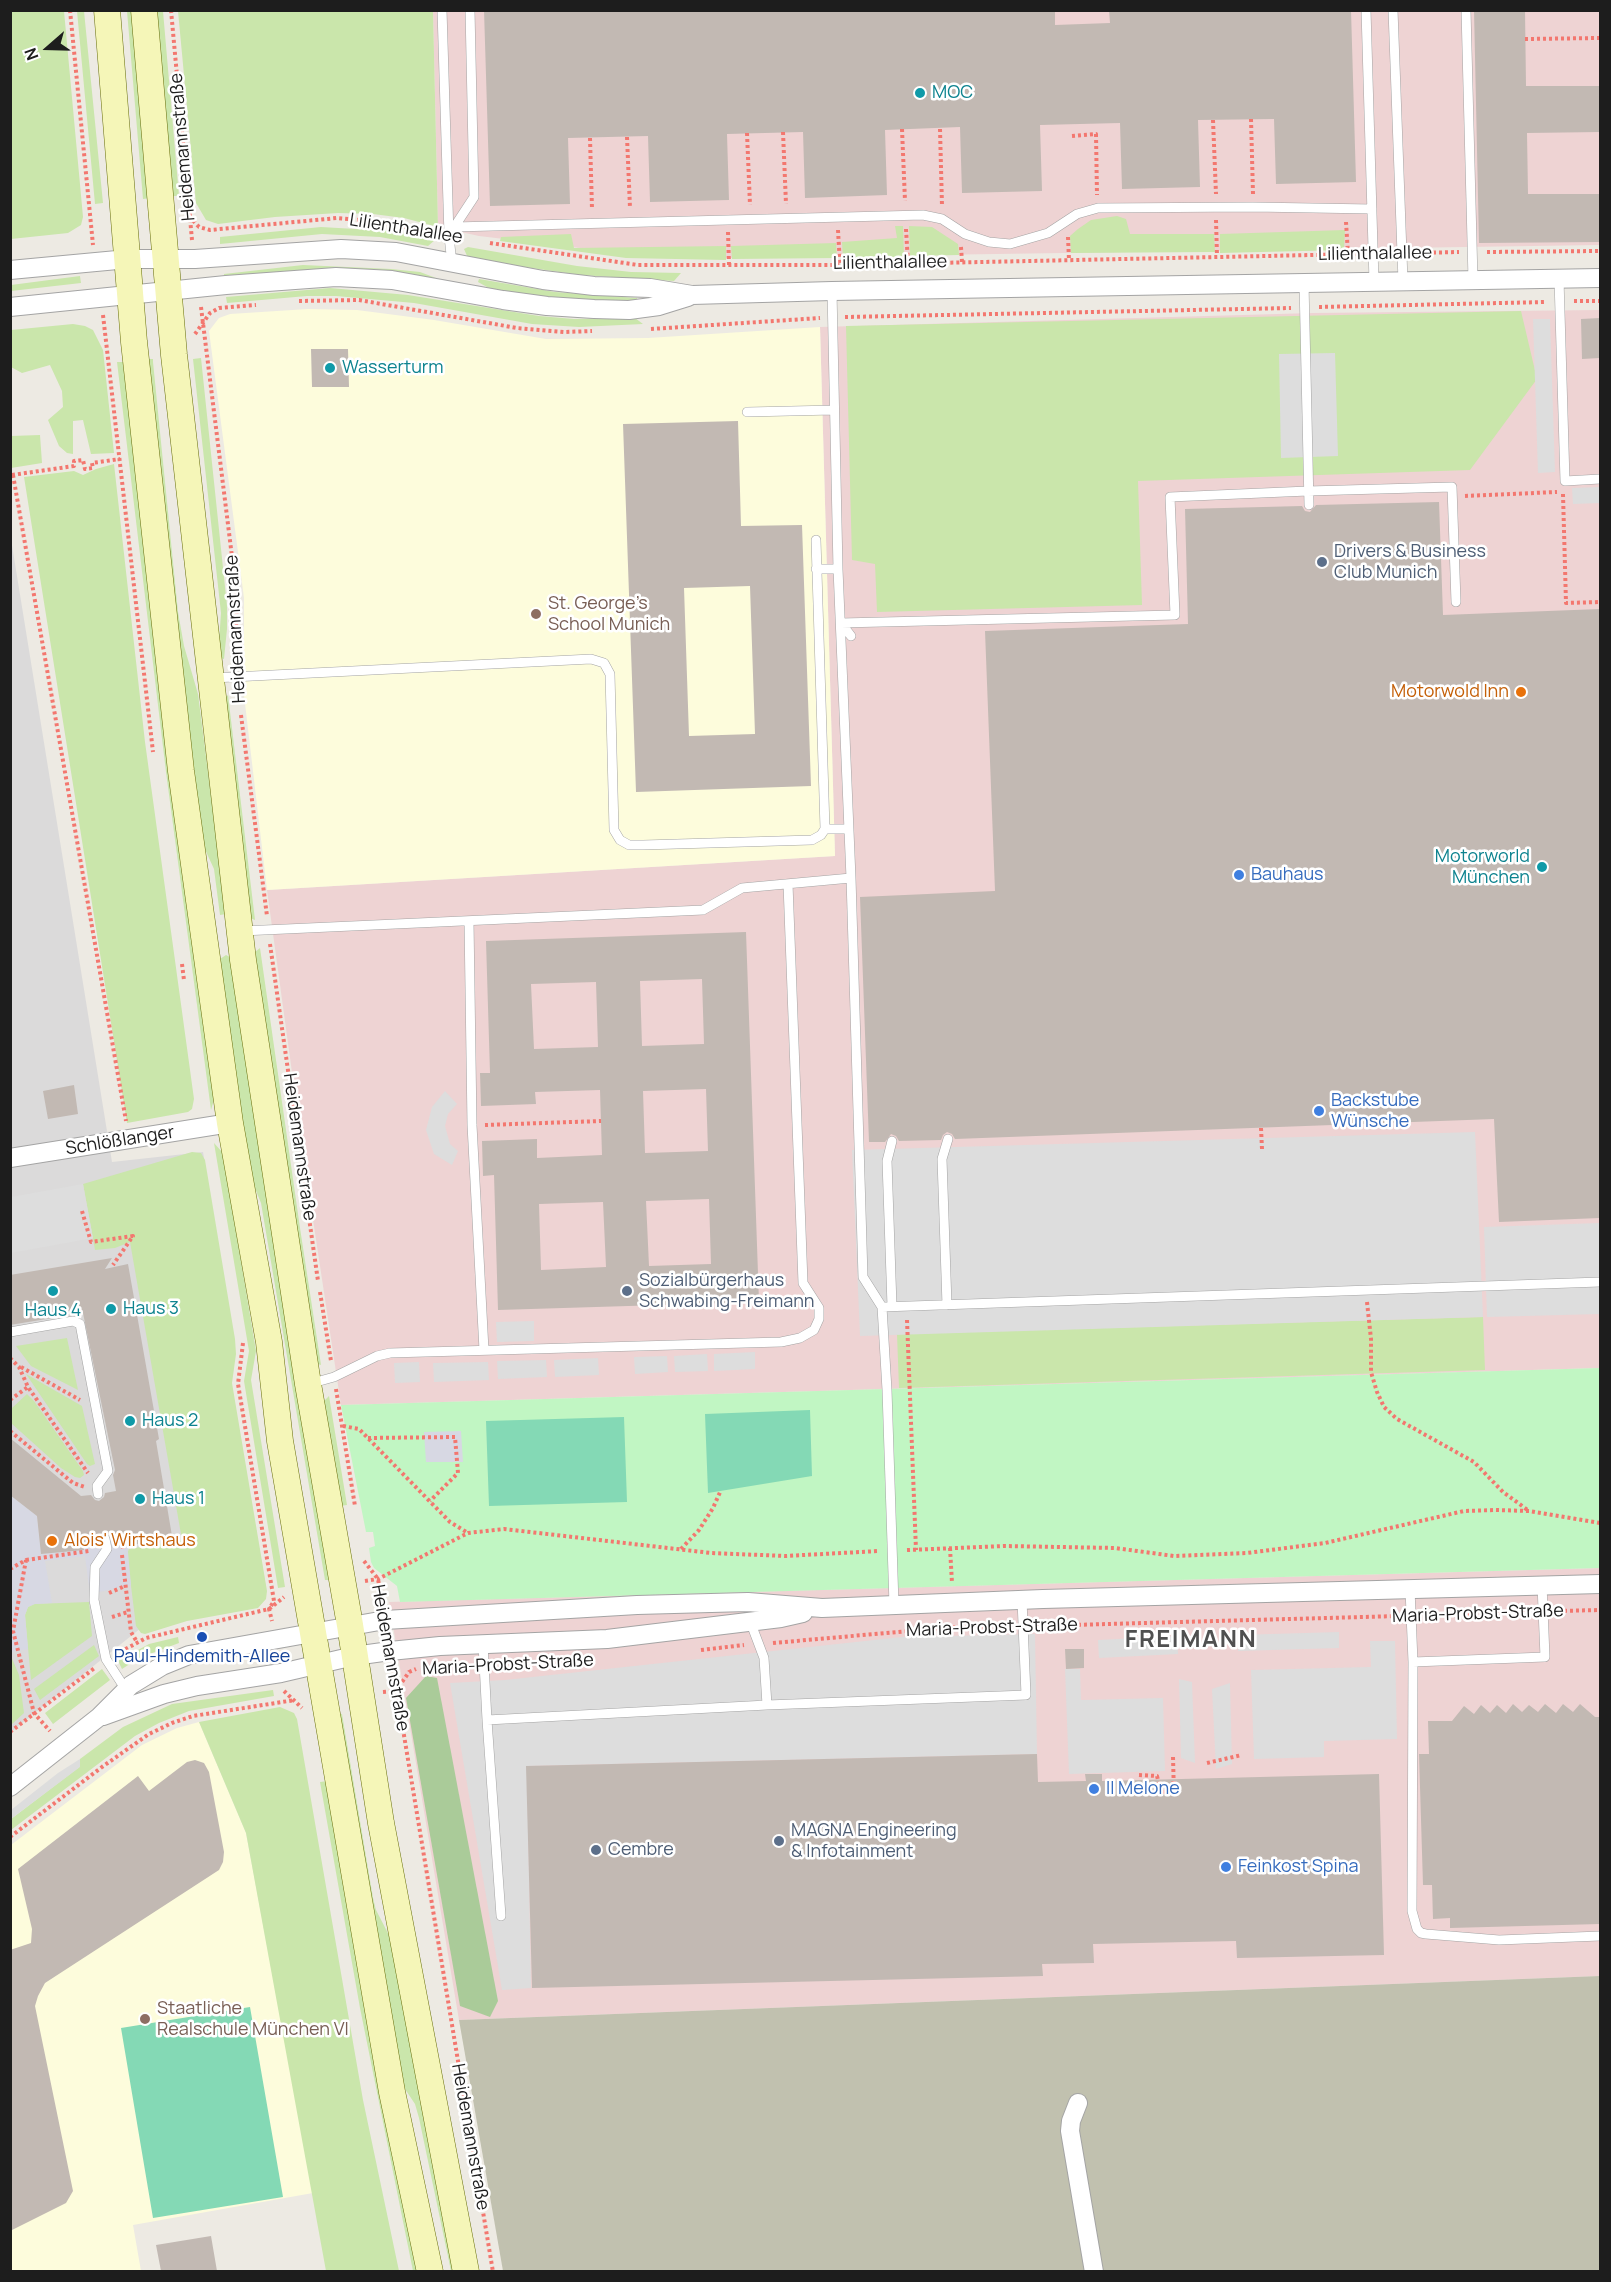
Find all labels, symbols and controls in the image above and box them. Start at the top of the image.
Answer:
north arrow [18,18,78,78]
text: N [19,45,43,63]
street label: Heidemannstraße [166,72,200,222]
place label: MOC [932,82,973,104]
marker: MOC [913,86,927,100]
street label: Lilienthalallee [348,209,464,249]
street label: Lilienthalallee [1318,242,1432,266]
street label: Lilienthalallee [833,251,947,275]
place label: Wasserturm [342,357,444,379]
marker: Wasserturm [323,361,337,375]
place label: Drivers & Business Club Munich [1334,541,1486,584]
street label: Heidemannstraße [221,554,251,704]
marker: Drivers & Business Club Munich [1315,555,1329,569]
place label: St. George’s School Munich [548,593,670,636]
marker: St. George’s School Munich [529,607,543,621]
place label: Motorwold Inn [1391,681,1509,703]
marker: Motorwold Inn [1514,685,1528,699]
place label: Motorworld München [1435,846,1530,888]
marker: Motorworld München [1535,860,1549,874]
place label: Bauhaus [1251,864,1324,886]
marker: Bauhaus [1232,868,1246,882]
street label: Heidemannstraße [278,1072,320,1222]
place label: Backstube Wünsche [1331,1090,1419,1132]
marker: Backstube Wünsche [1312,1104,1326,1118]
street label: Schlößlanger [64,1122,176,1160]
place label: Sozialbürgerhaus Schwabing-Freimann [639,1270,815,1312]
marker: Haus 4 [46,1284,60,1298]
marker: Sozialbürgerhaus Schwabing-Freimann [620,1284,634,1298]
place label: Haus 3 [123,1298,179,1320]
place label: Haus 4 [25,1300,81,1322]
marker: Haus 3 [104,1302,118,1316]
place label: Haus 2 [142,1410,198,1432]
marker: Haus 2 [123,1414,137,1428]
place label: Haus 1 [152,1488,205,1510]
marker: Haus 1 [133,1492,147,1506]
place label: Alois' Wirtshaus [64,1530,196,1552]
marker: Alois' Wirtshaus [45,1534,59,1548]
street label: Heidemannstraße [366,1583,414,1733]
street label: Maria-Probst-Straße [1392,1600,1564,1628]
street label: Maria-Probst-Straße [906,1614,1078,1642]
district label: FREIMANN [1125,1626,1257,1654]
marker: Paul-Hindemith-Allee [195,1630,209,1644]
place label: Paul-Hindemith-Allee [114,1646,290,1668]
street label: Maria-Probst-Straße [422,1650,594,1680]
place label: Il Melone [1106,1778,1180,1800]
marker: Il Melone [1087,1782,1101,1796]
place label: MAGNA Engineering & Infotainment [791,1820,957,1862]
marker: MAGNA Engineering & Infotainment [772,1834,786,1848]
place label: Cembre [608,1839,674,1861]
marker: Cembre [589,1843,603,1857]
place label: Feinkost Spina [1238,1856,1358,1878]
marker: Feinkost Spina [1219,1860,1233,1874]
place label: Staatliche Realschule München VI [157,1998,349,2040]
marker: Staatliche Realschule München VI [138,2012,152,2026]
street label: Heidemannstraße [446,2062,494,2212]

